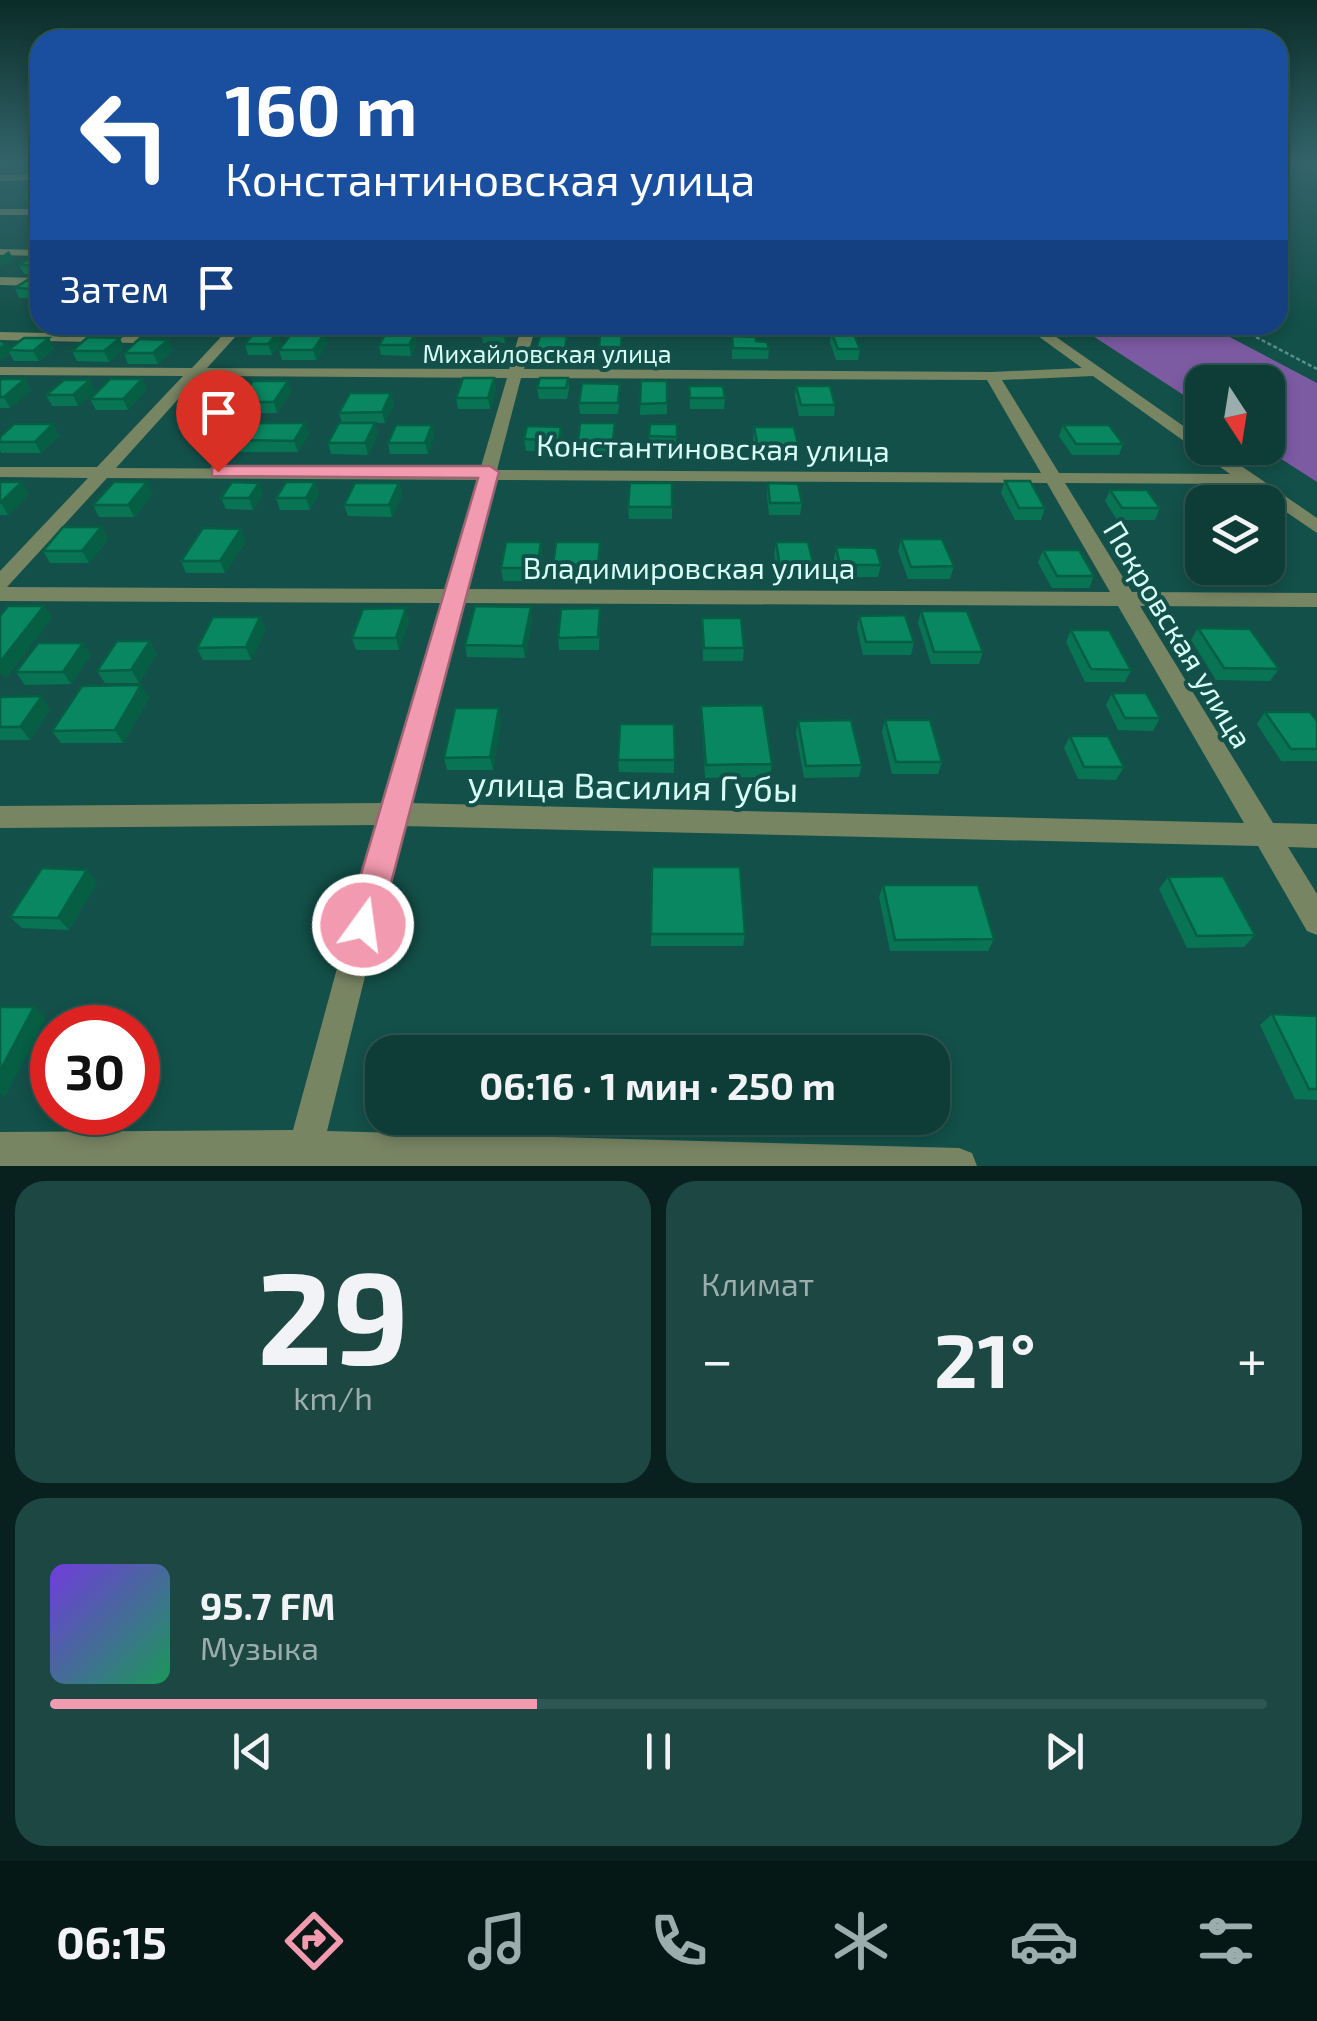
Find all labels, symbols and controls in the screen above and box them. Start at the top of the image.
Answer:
text: 160 m [225,66,418,150]
icon: left [60,70,190,200]
text: Константиновская улица [225,151,755,205]
icon: arrive [189,260,244,315]
text: Затем [60,265,169,311]
street label: Михайловская улица [423,338,671,369]
north arrow [1185,365,1285,465]
map controls [1185,365,1285,585]
pin [176,370,261,473]
icon: arrive [191,385,246,440]
street label: Константиновская улица [536,426,890,469]
button: layers [1185,485,1285,585]
street label: Покровская улица [1096,514,1261,755]
street label: Владимировская улица [523,549,855,586]
street label: улица Василия Губы [467,761,799,810]
position arrow [311,873,415,977]
speed limit sign: 30 [30,1005,160,1135]
text: 06:16 · 1 мин · 250 m [479,1062,836,1108]
text: 29 [257,1235,409,1391]
text: Климат [701,1264,814,1302]
text: 21° [934,1313,1036,1403]
text: − [701,1325,733,1391]
text: + [1237,1325,1267,1391]
text: km/h [293,1378,373,1416]
text: 95.7 FM [200,1582,336,1628]
text: Музыка [200,1628,319,1666]
icon: previous [225,1724,280,1779]
icon: pause [631,1724,686,1779]
icon: next [1037,1724,1092,1779]
icon: directions [279,1906,349,1976]
icon: music [462,1906,532,1976]
icon: phone [644,1906,714,1976]
icon: climate [826,1906,896,1976]
icon: car [1009,1906,1079,1976]
icon: filters [1191,1906,1261,1976]
text: 06:15 [56,1914,167,1968]

